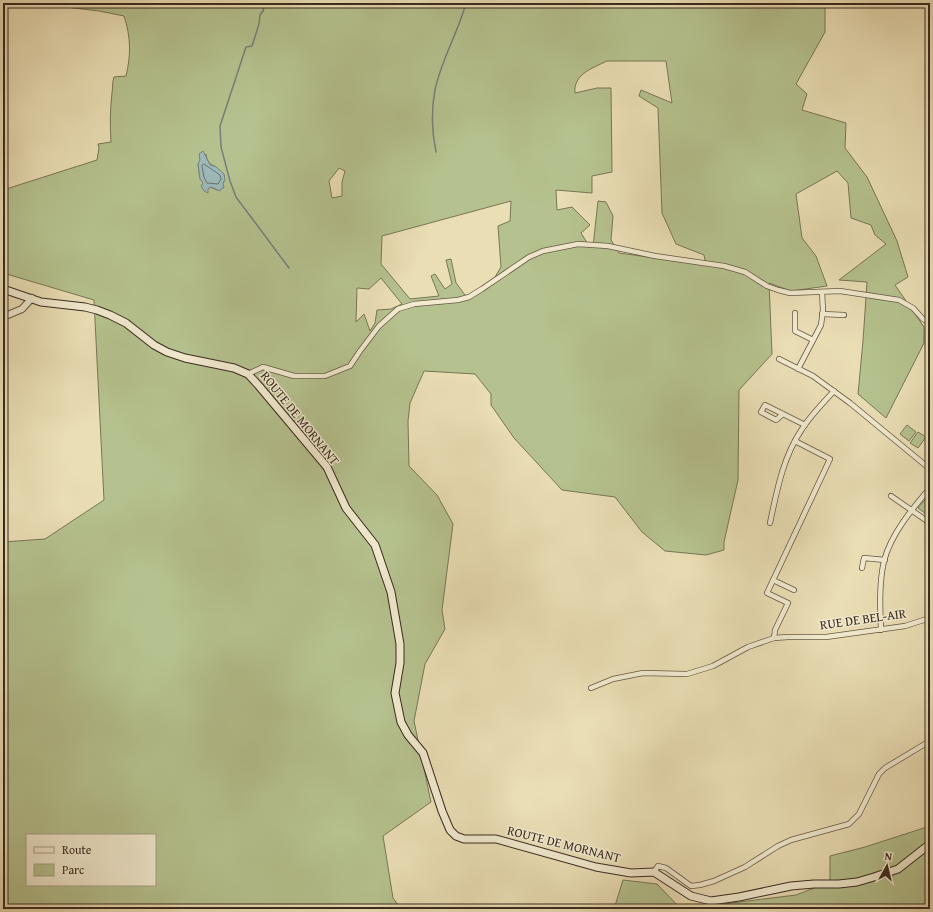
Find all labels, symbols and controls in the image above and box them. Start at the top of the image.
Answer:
street label: ROUTE DE MORNANT [256,367,344,470]
street label: RUE DE BEL-AIR [819,603,908,634]
street label: ROUTE DE MORNANT [505,821,623,867]
legend [26,834,156,886]
text: Route [62,841,92,858]
north arrow [867,846,907,886]
text: N [884,848,894,865]
text: Parc [62,861,85,878]

